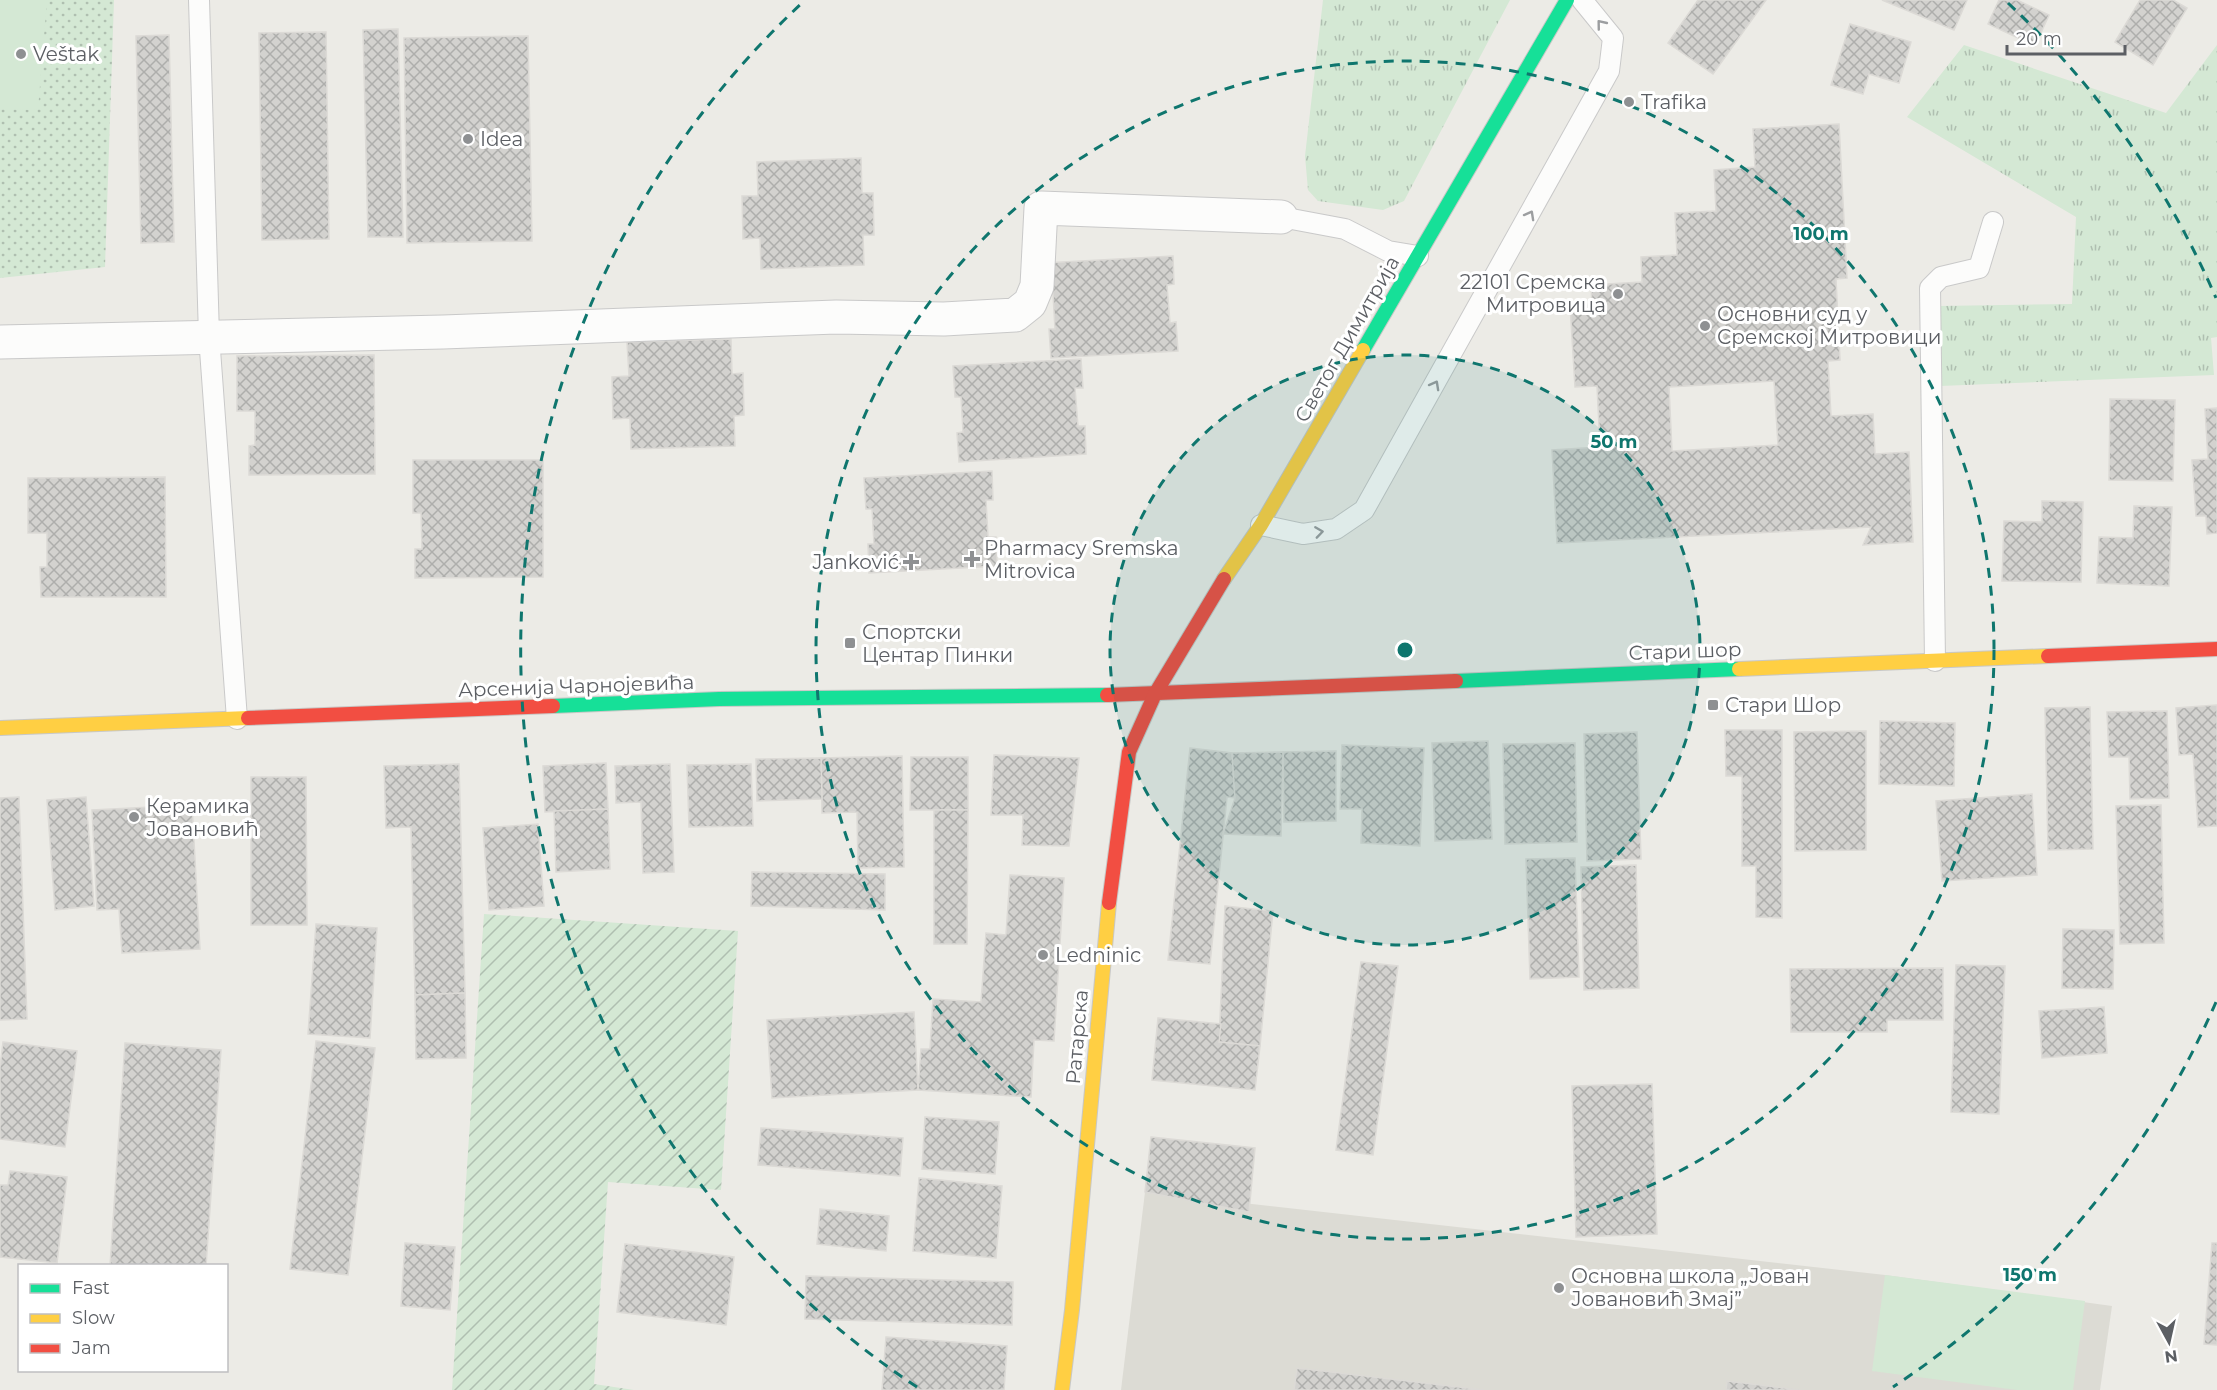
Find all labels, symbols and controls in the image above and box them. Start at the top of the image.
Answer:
scale bar [2007,18,2126,56]
one-way arrow [1598,20,1609,31]
text: 20 m [2016,28,2062,50]
place label: Veštak [33,42,99,66]
marker: Veštak [14,47,28,61]
place label: Trafika [1641,90,1707,114]
marker: Trafika [1622,95,1636,109]
place label: Idea [480,127,523,151]
marker: Idea [461,132,475,146]
one-way arrow [1523,211,1535,221]
text: 100 m [1793,223,1849,245]
street label: Светог Димитрија [1290,252,1404,426]
place label: 22101 Сремска Митровица [1460,270,1606,317]
marker: 22101 Сремска Митровица [1611,287,1625,301]
place label: Основни суд у Сремској Митровици [1717,302,1941,349]
marker: Основни суд у Сремској Митровици [1698,319,1712,333]
one-way arrow [1427,381,1439,391]
text: 50 m [1591,431,1637,453]
one-way arrow [1314,526,1323,538]
place label: Pharmacy Sremska Mitrovica [984,536,1179,583]
place label: Janković [811,550,899,574]
marker: Pharmacy Sremska Mitrovica [965,552,979,566]
marker: Janković [904,555,918,569]
place label: Спортски Центар Пинки [862,620,1013,667]
marker: Спортски Центар Пинки [843,636,857,650]
street label: Стари шор [1628,637,1742,665]
centre of rings [1395,640,1415,660]
street label: Арсенија Чарнојевића [457,670,695,702]
place label: Стари Шор [1725,693,1841,717]
marker: Стари Шор [1706,698,1720,712]
place label: Керамика Јовановић [146,794,259,841]
marker: Керамика Јовановић [127,810,141,824]
place label: Ledninic [1055,943,1141,967]
marker: Ledninic [1036,948,1050,962]
street label: Ратарска [1061,989,1093,1085]
legend [18,1264,228,1372]
place label: Основна школа „Јован Јовановић Змај” [1571,1264,1809,1311]
text: 150 m [2003,1264,2057,1286]
text: Fast [72,1277,110,1299]
marker: Основна школа „Јован Јовановић Змај” [1552,1281,1566,1295]
text: Slow [72,1307,115,1329]
north arrow [2139,1312,2199,1372]
text: Jam [71,1337,111,1359]
text: N [2163,1346,2179,1367]

